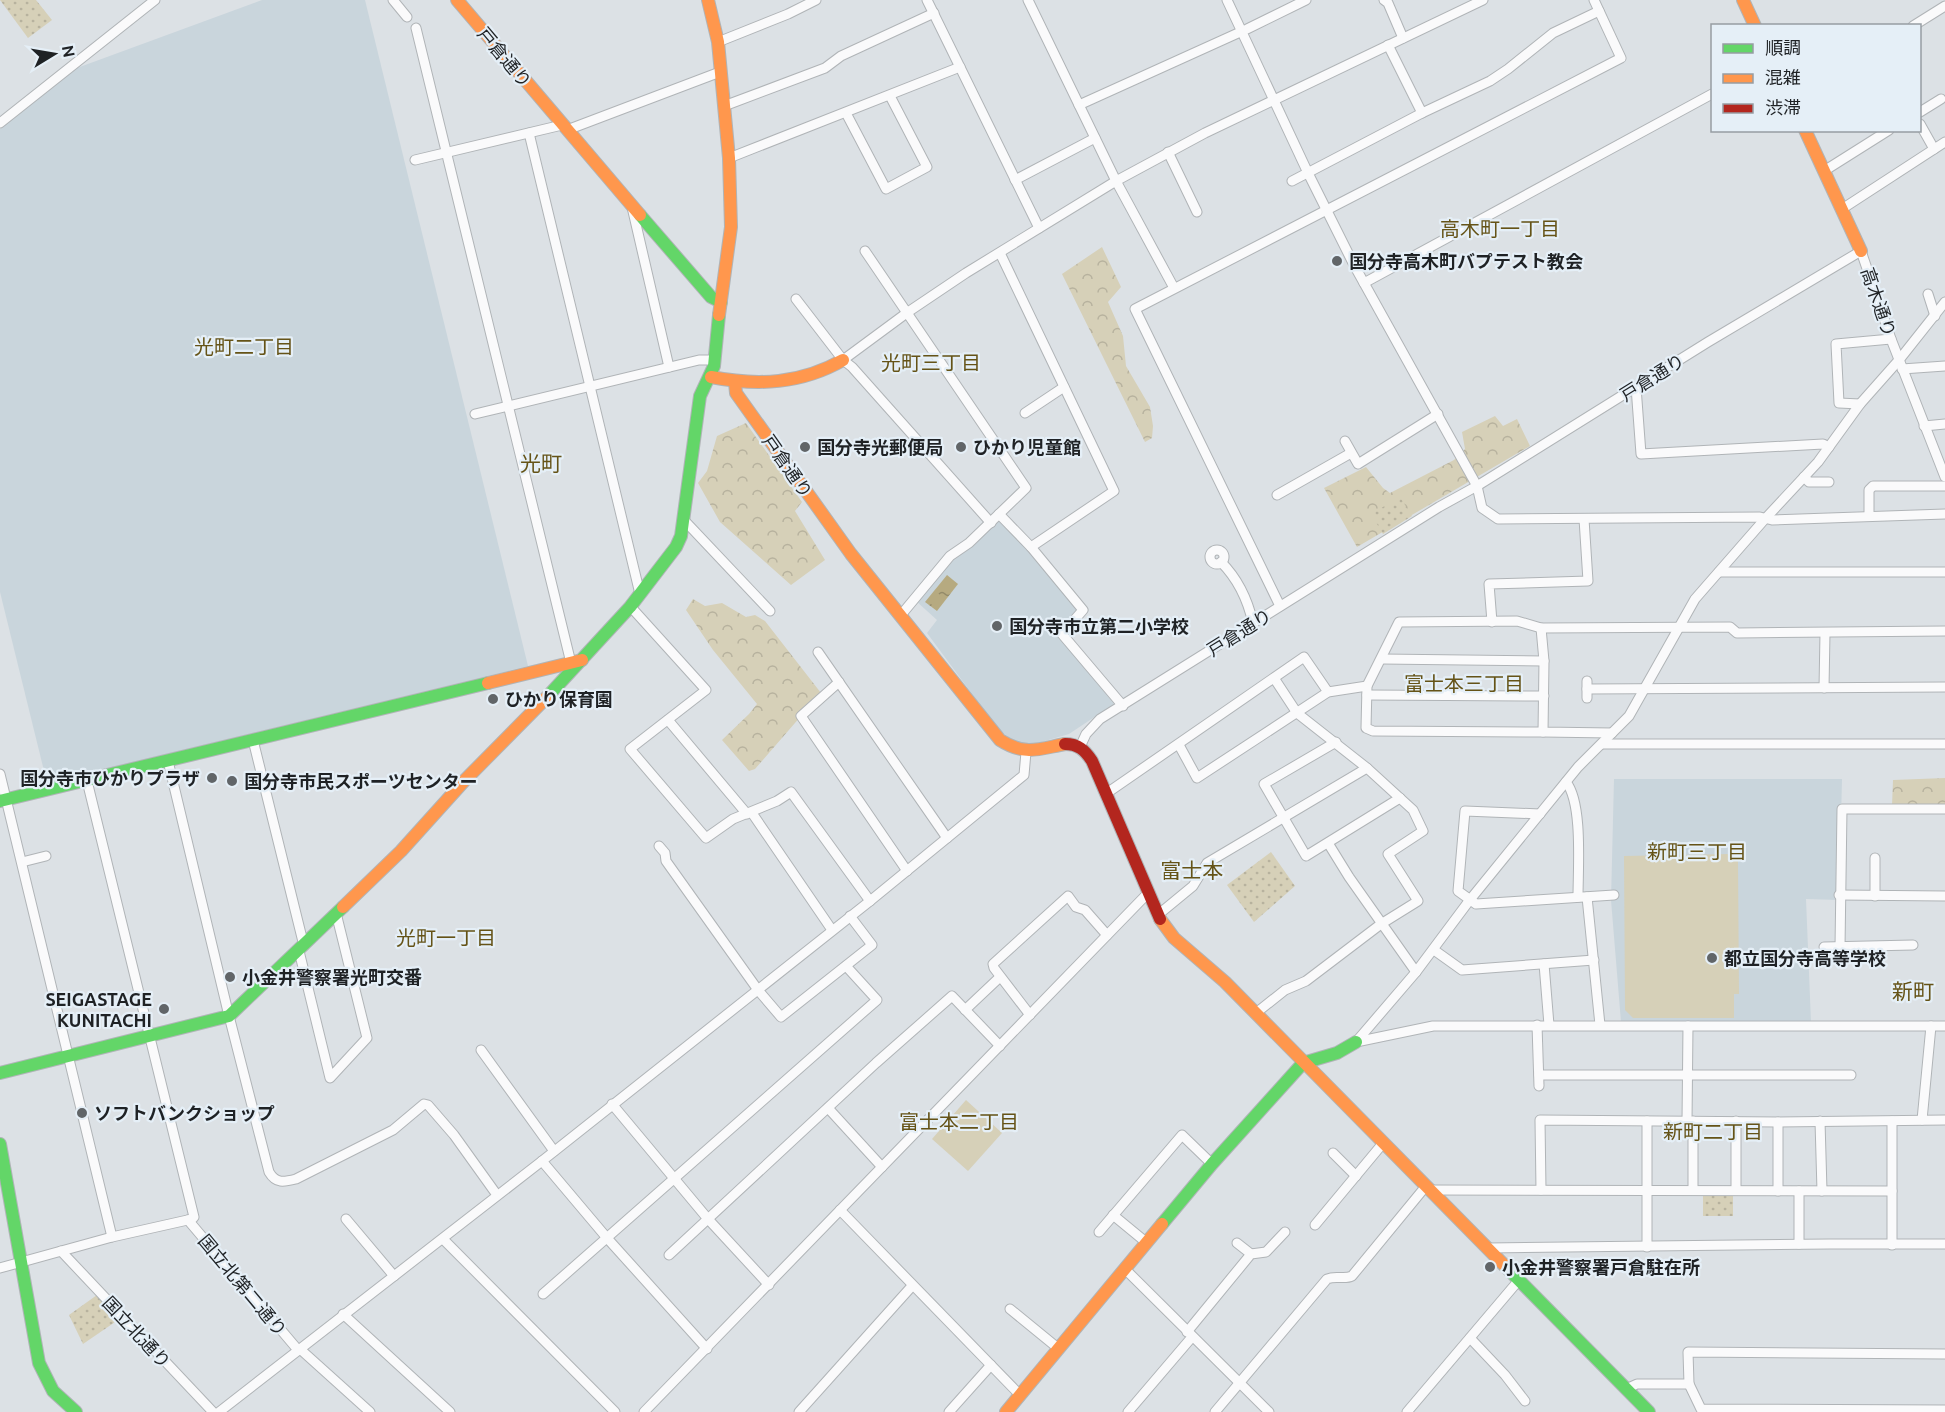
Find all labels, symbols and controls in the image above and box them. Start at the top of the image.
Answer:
street label: 戸倉通り [474,23,536,91]
north arrow [24,24,84,84]
legend [1711,24,1921,132]
text: 順調 [1765,37,1801,57]
text: N [59,44,79,59]
text: 混雑 [1765,67,1801,87]
text: 渋滞 [1765,97,1801,117]
district label: 高木町一丁目 [1440,217,1560,240]
place label: 国分寺高木町バプテスト教会 [1349,251,1583,271]
marker: 国分寺高木町バプテスト教会 [1330,254,1344,268]
street label: 高木通り [1858,265,1900,339]
district label: 光町二丁目 [194,335,294,358]
street label: 戸倉通り [1616,349,1688,405]
district label: 光町三丁目 [881,351,981,374]
street label: 戸倉通り [759,431,817,501]
place label: 国分寺光郵便局 [817,437,943,457]
place label: ひかり児童館 [973,437,1081,457]
marker: 国分寺光郵便局 [798,440,812,454]
marker: ひかり児童館 [954,440,968,454]
district label: 光町 [520,451,562,475]
street label: 戸倉通り [1203,604,1275,660]
place label: 国分寺市立第二小学校 [1009,616,1189,636]
marker: 国分寺市立第二小学校 [990,619,1004,633]
district label: 富士本三丁目 [1404,672,1524,695]
place label: ひかり保育園 [505,689,613,709]
marker: ひかり保育園 [486,692,500,706]
place label: 国分寺市ひかりプラザ [20,768,200,788]
marker: 国分寺市ひかりプラザ [205,771,219,785]
place label: 国分寺市民スポーツセンター [244,771,478,791]
marker: 国分寺市民スポーツセンター [225,774,239,788]
district label: 新町三丁目 [1647,840,1747,863]
district label: 富士本 [1161,858,1224,882]
district label: 光町一丁目 [396,926,496,949]
place label: 都立国分寺高等学校 [1724,948,1886,968]
marker: 都立国分寺高等学校 [1705,951,1719,965]
place label: 小金井警察署光町交番 [242,967,422,987]
marker: 小金井警察署光町交番 [223,970,237,984]
district label: 新町 [1892,979,1934,1003]
place label: SEIGASTAGE KUNITACHI [45,989,152,1030]
marker: SEIGASTAGE KUNITACHI [157,1002,171,1016]
place label: ソフトバンクショップ [94,1103,275,1123]
marker: ソフトバンクショップ [75,1106,89,1120]
district label: 富士本二丁目 [899,1110,1019,1133]
district label: 新町二丁目 [1663,1120,1763,1143]
street label: 国立北第二通り [195,1230,291,1340]
place label: 小金井警察署戸倉駐在所 [1502,1257,1700,1277]
marker: 小金井警察署戸倉駐在所 [1483,1260,1497,1274]
street label: 国立北通り [99,1292,175,1372]

